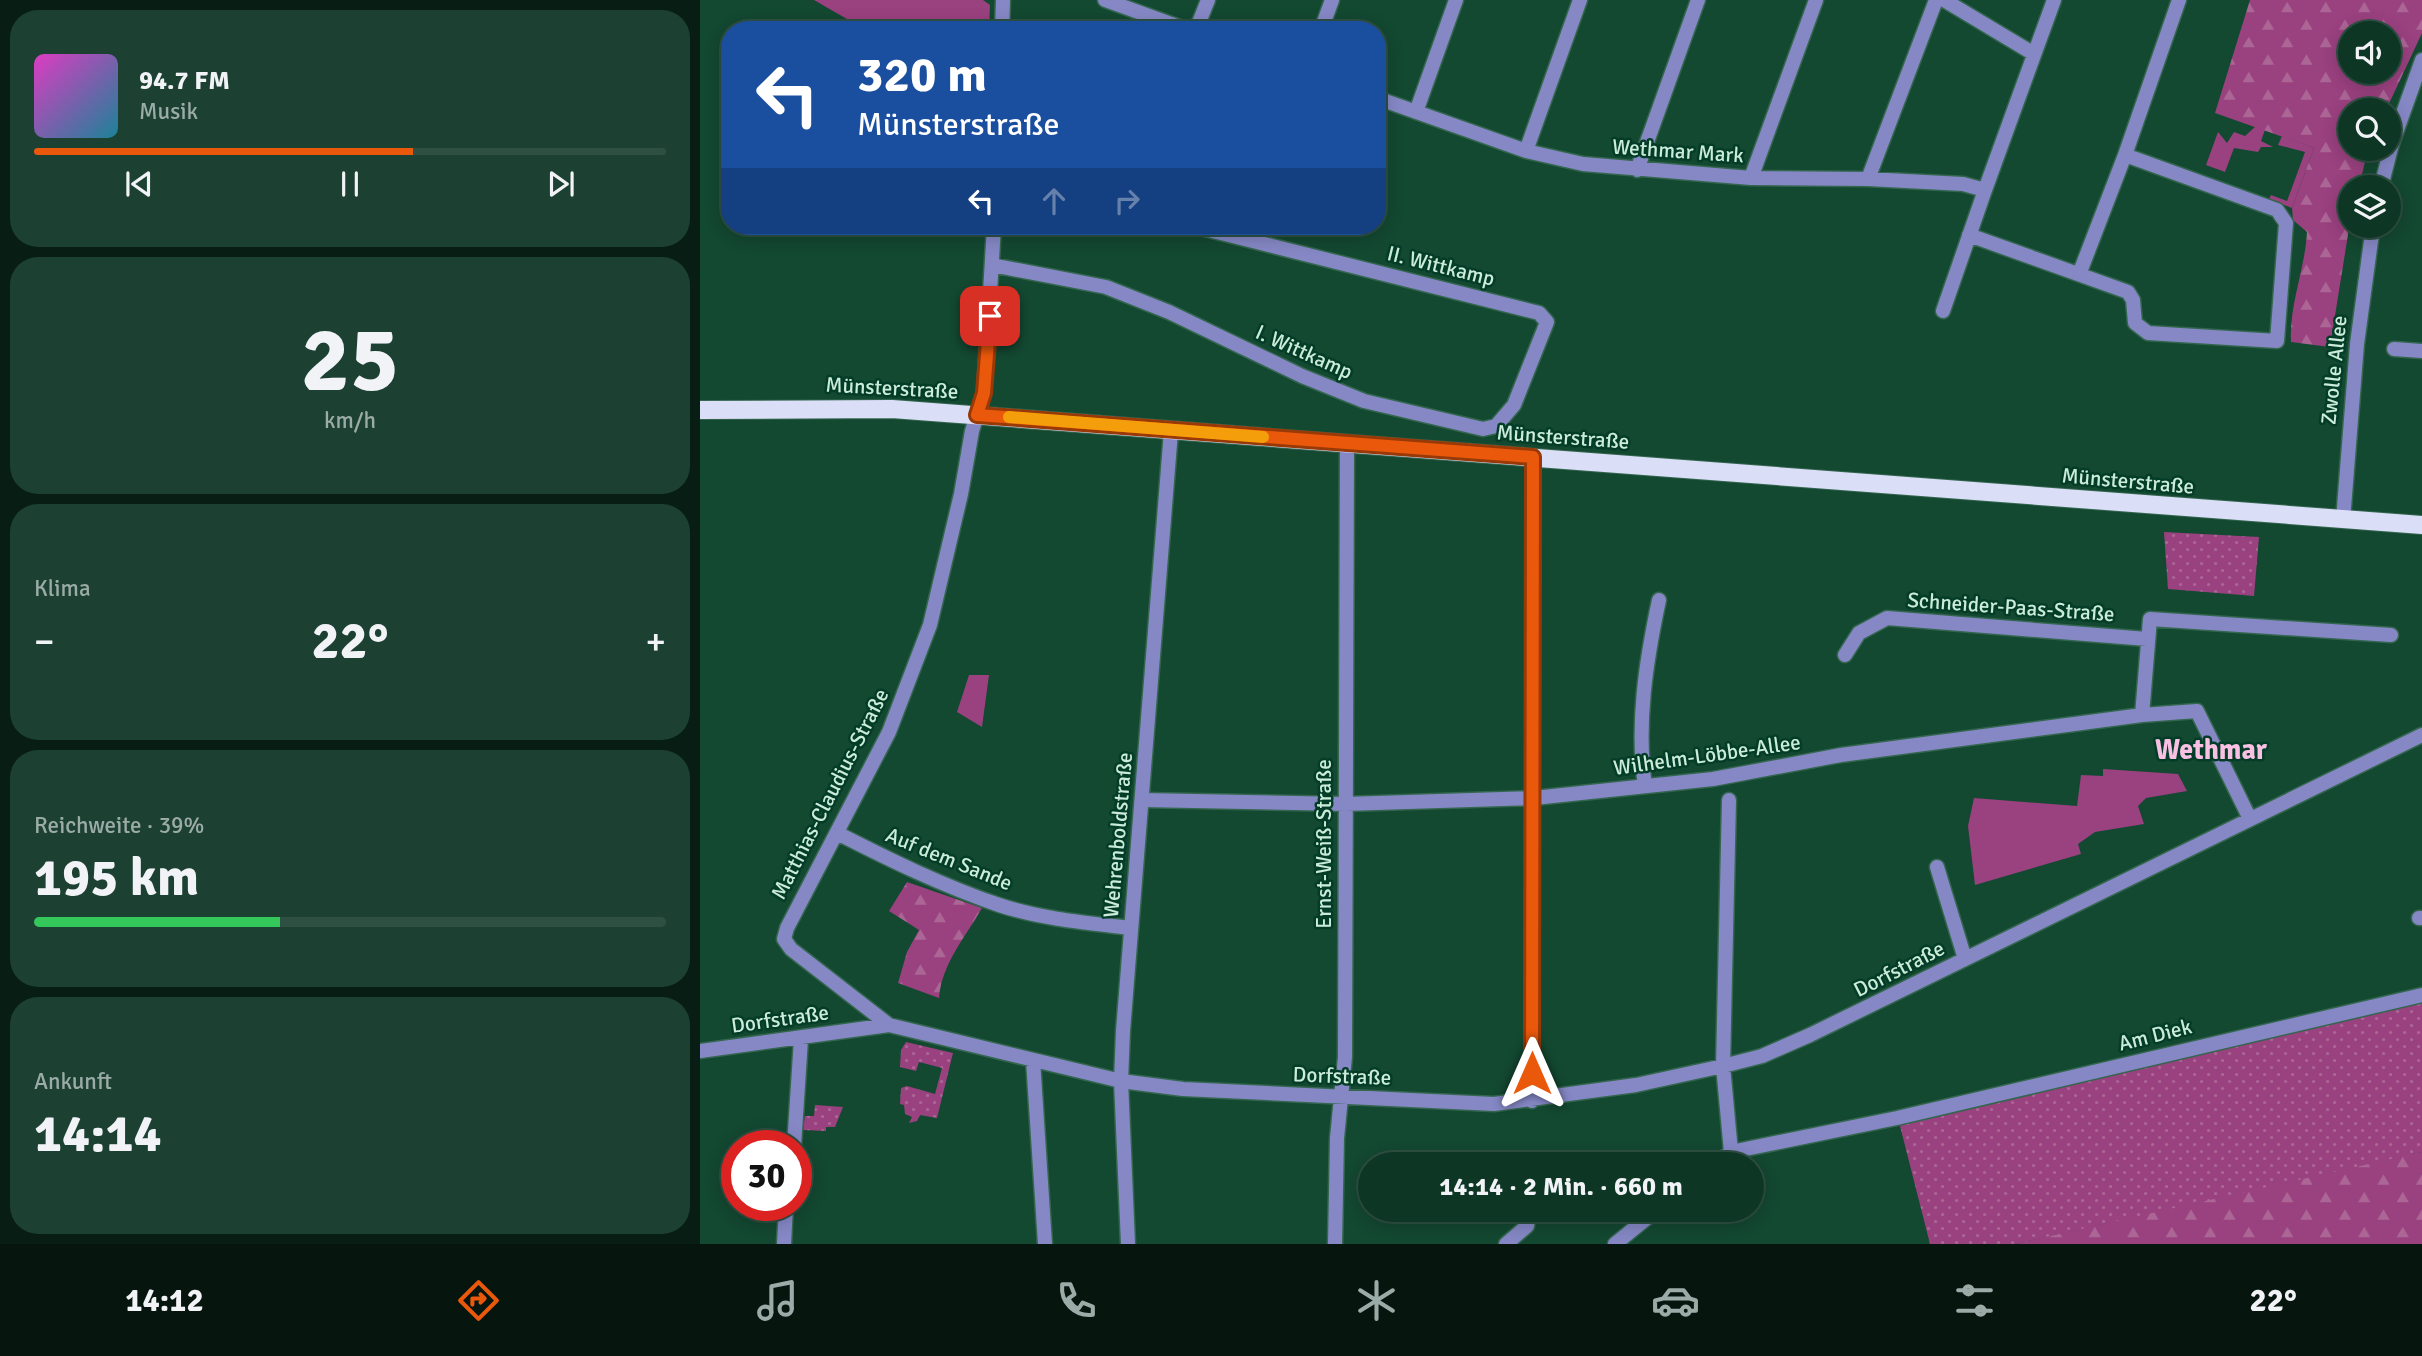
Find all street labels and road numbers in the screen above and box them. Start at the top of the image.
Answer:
street label: Wethmar Mark [1611,133,1745,169]
street label: II. Wittkamp [1385,240,1497,292]
street label: Zwolle Allee [2315,314,2353,426]
street label: I. Wittkamp [1251,319,1357,385]
street label: Münsterstraße [825,372,959,404]
street label: Münsterstraße [1496,419,1630,455]
street label: Münsterstraße [2061,462,2195,500]
street label: Schneider-Paas-Straße [1907,587,2115,627]
street label: Matthias-Claudius-Straße [766,684,894,904]
street label: Wilhelm-Löbbe-Allee [1612,729,1802,781]
street label: Wehrenboldstraße [1098,751,1138,919]
street label: Ernst-Weiß-Straße [1311,759,1337,929]
street label: Auf dem Sande [882,822,1016,896]
street label: Dorfstraße [1849,935,1949,1003]
street label: Dorfstraße [729,999,831,1039]
street label: Am Diek [2116,1013,2195,1057]
street label: Dorfstraße [1292,1061,1392,1091]

